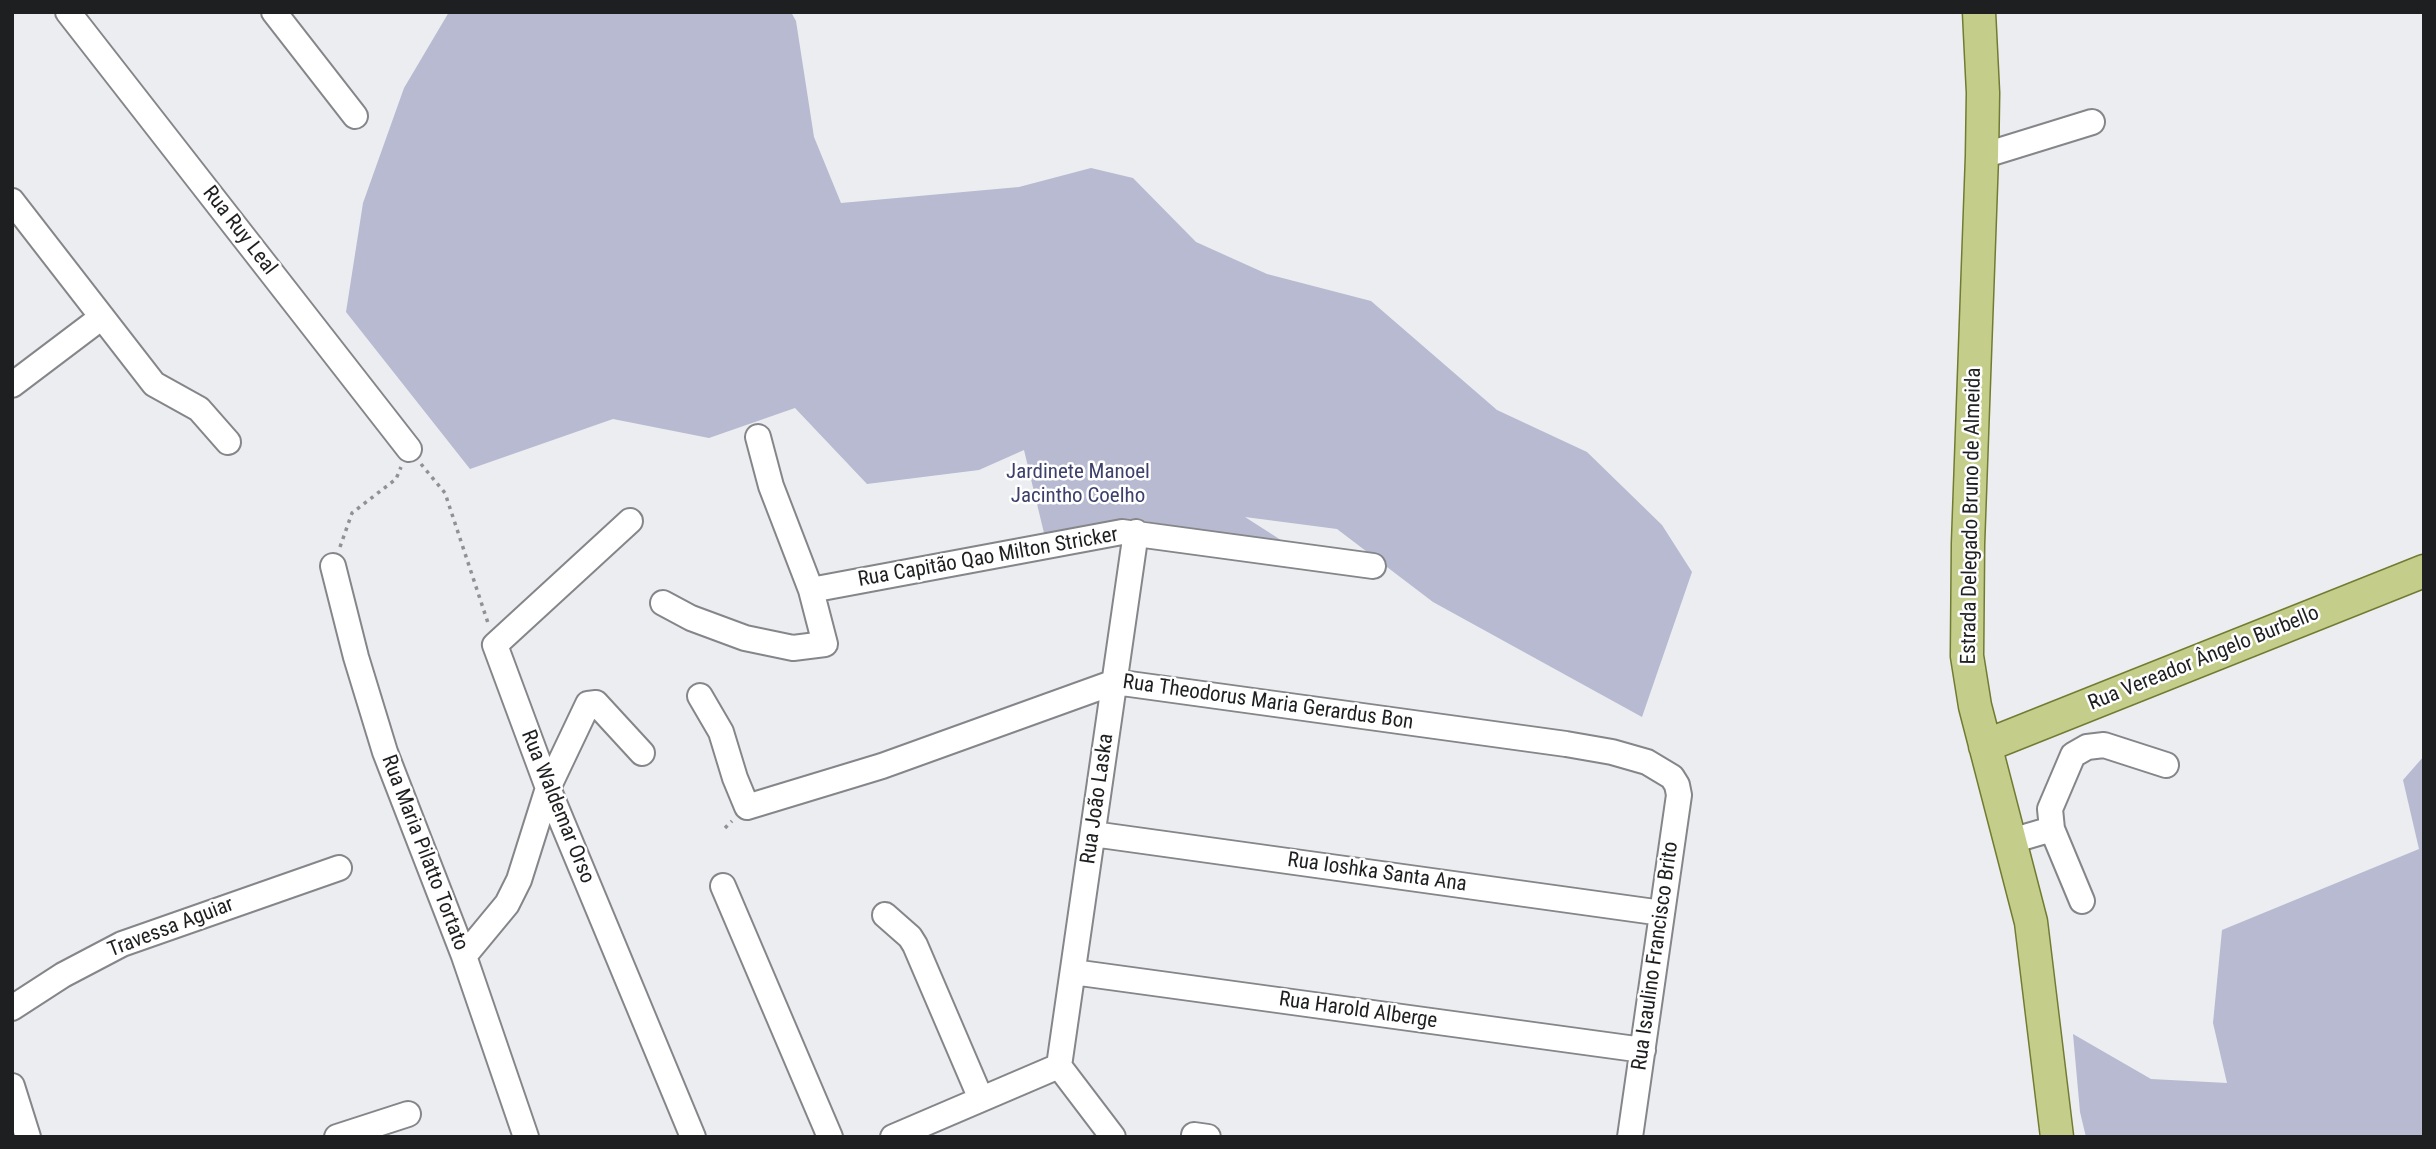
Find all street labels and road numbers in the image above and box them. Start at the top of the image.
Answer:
street label: Rua Ruy Leal [197,182,281,280]
street label: Estrada Delegado Bruno de Almeida [1957,367,1987,665]
street label: Rua Capitão Qao Milton Stricker [856,523,1120,593]
street label: Rua Vereador Ângelo Burbello [2085,601,2323,717]
street label: Rua Theodorus Maria Gerardus Bon [1121,670,1415,736]
street label: Rua Waldemar Orso [515,727,599,887]
street label: Rua João Laska [1076,732,1120,866]
street label: Rua Maria Pilatto Tortato [375,752,473,954]
street label: Rua Isaulino Francisco Brito [1627,840,1685,1072]
street label: Rua Ioshka Santa Ana [1286,848,1468,898]
street label: Travessa Aguiar [105,892,237,964]
street label: Rua Harold Alberge [1277,987,1439,1035]

